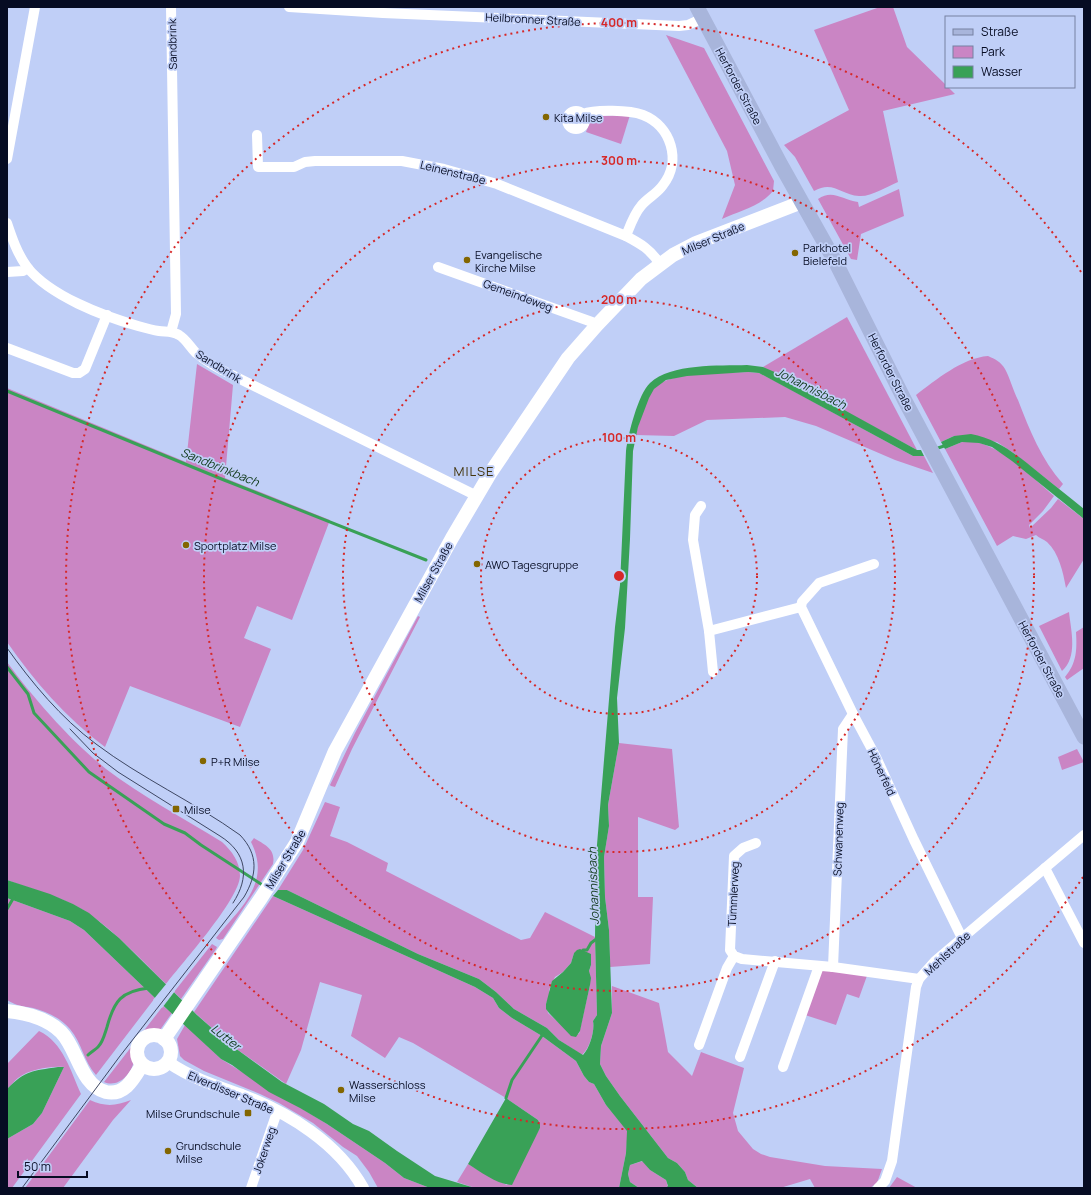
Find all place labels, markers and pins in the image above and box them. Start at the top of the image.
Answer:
place label: Kita Milse [554,110,603,125]
marker: Kita Milse [541,112,551,122]
place label: Parkhotel Bielefeld [803,240,851,268]
place label: Evangelische Kirche Milse [475,247,543,275]
marker: Parkhotel Bielefeld [790,248,800,258]
marker: Evangelische Kirche Milse [462,255,472,265]
place label: Sportplatz Milse [194,538,277,553]
marker: Sportplatz Milse [181,540,191,550]
place label: AWO Tagesgruppe [485,557,579,572]
marker: AWO Tagesgruppe [472,559,482,569]
centre of rings [612,569,626,583]
place label: P+R Milse [211,754,260,769]
marker: P+R Milse [198,756,208,766]
place label: Milse [184,802,211,817]
marker: Milse [171,804,181,814]
place label: Wasserschloss Milse [349,1077,426,1105]
marker: Wasserschloss Milse [336,1085,346,1095]
place label: Milse Grundschule [146,1106,241,1121]
marker: Milse Grundschule [243,1108,253,1118]
place label: Grundschule Milse [176,1138,242,1166]
marker: Grundschule Milse [163,1146,173,1156]

